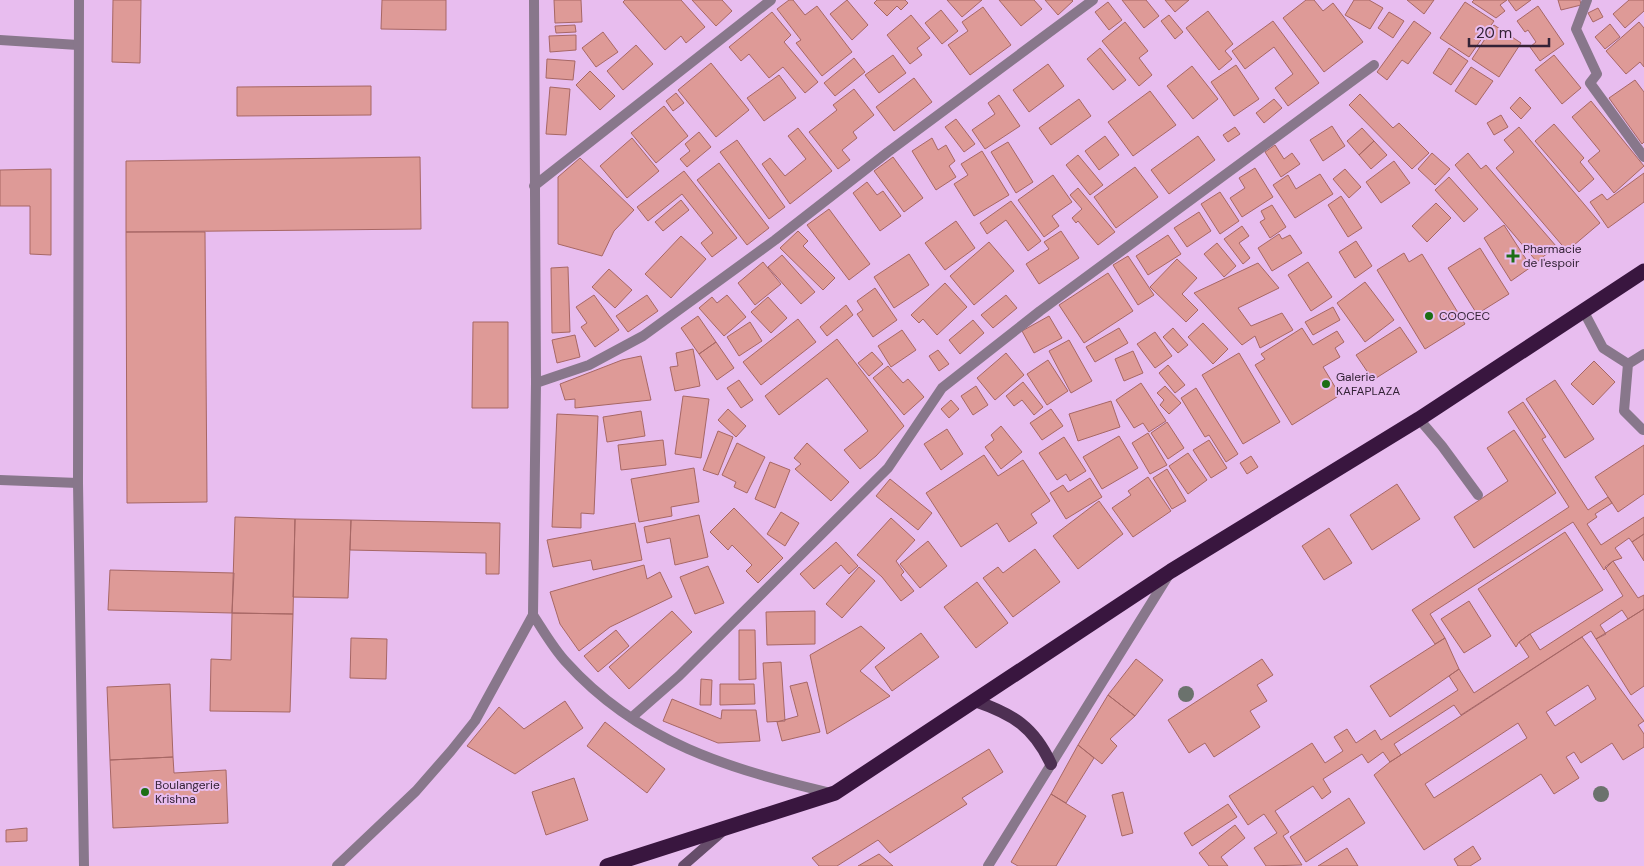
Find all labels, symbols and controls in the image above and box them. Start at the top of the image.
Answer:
scale bar [1469,15,1549,47]
text: 20 m [1476,23,1512,43]
place label: Pharmacie de l'espoir [1523,241,1582,271]
marker: Pharmacie de l'espoir [1507,250,1519,262]
place label: COOCEC [1439,308,1491,324]
marker: COOCEC [1423,310,1435,322]
place label: Galerie KAFAPLAZA [1336,369,1400,399]
marker: Galerie KAFAPLAZA [1320,378,1332,390]
place label: Boulangerie Krishna [155,777,220,807]
marker: Boulangerie Krishna [139,786,151,798]

